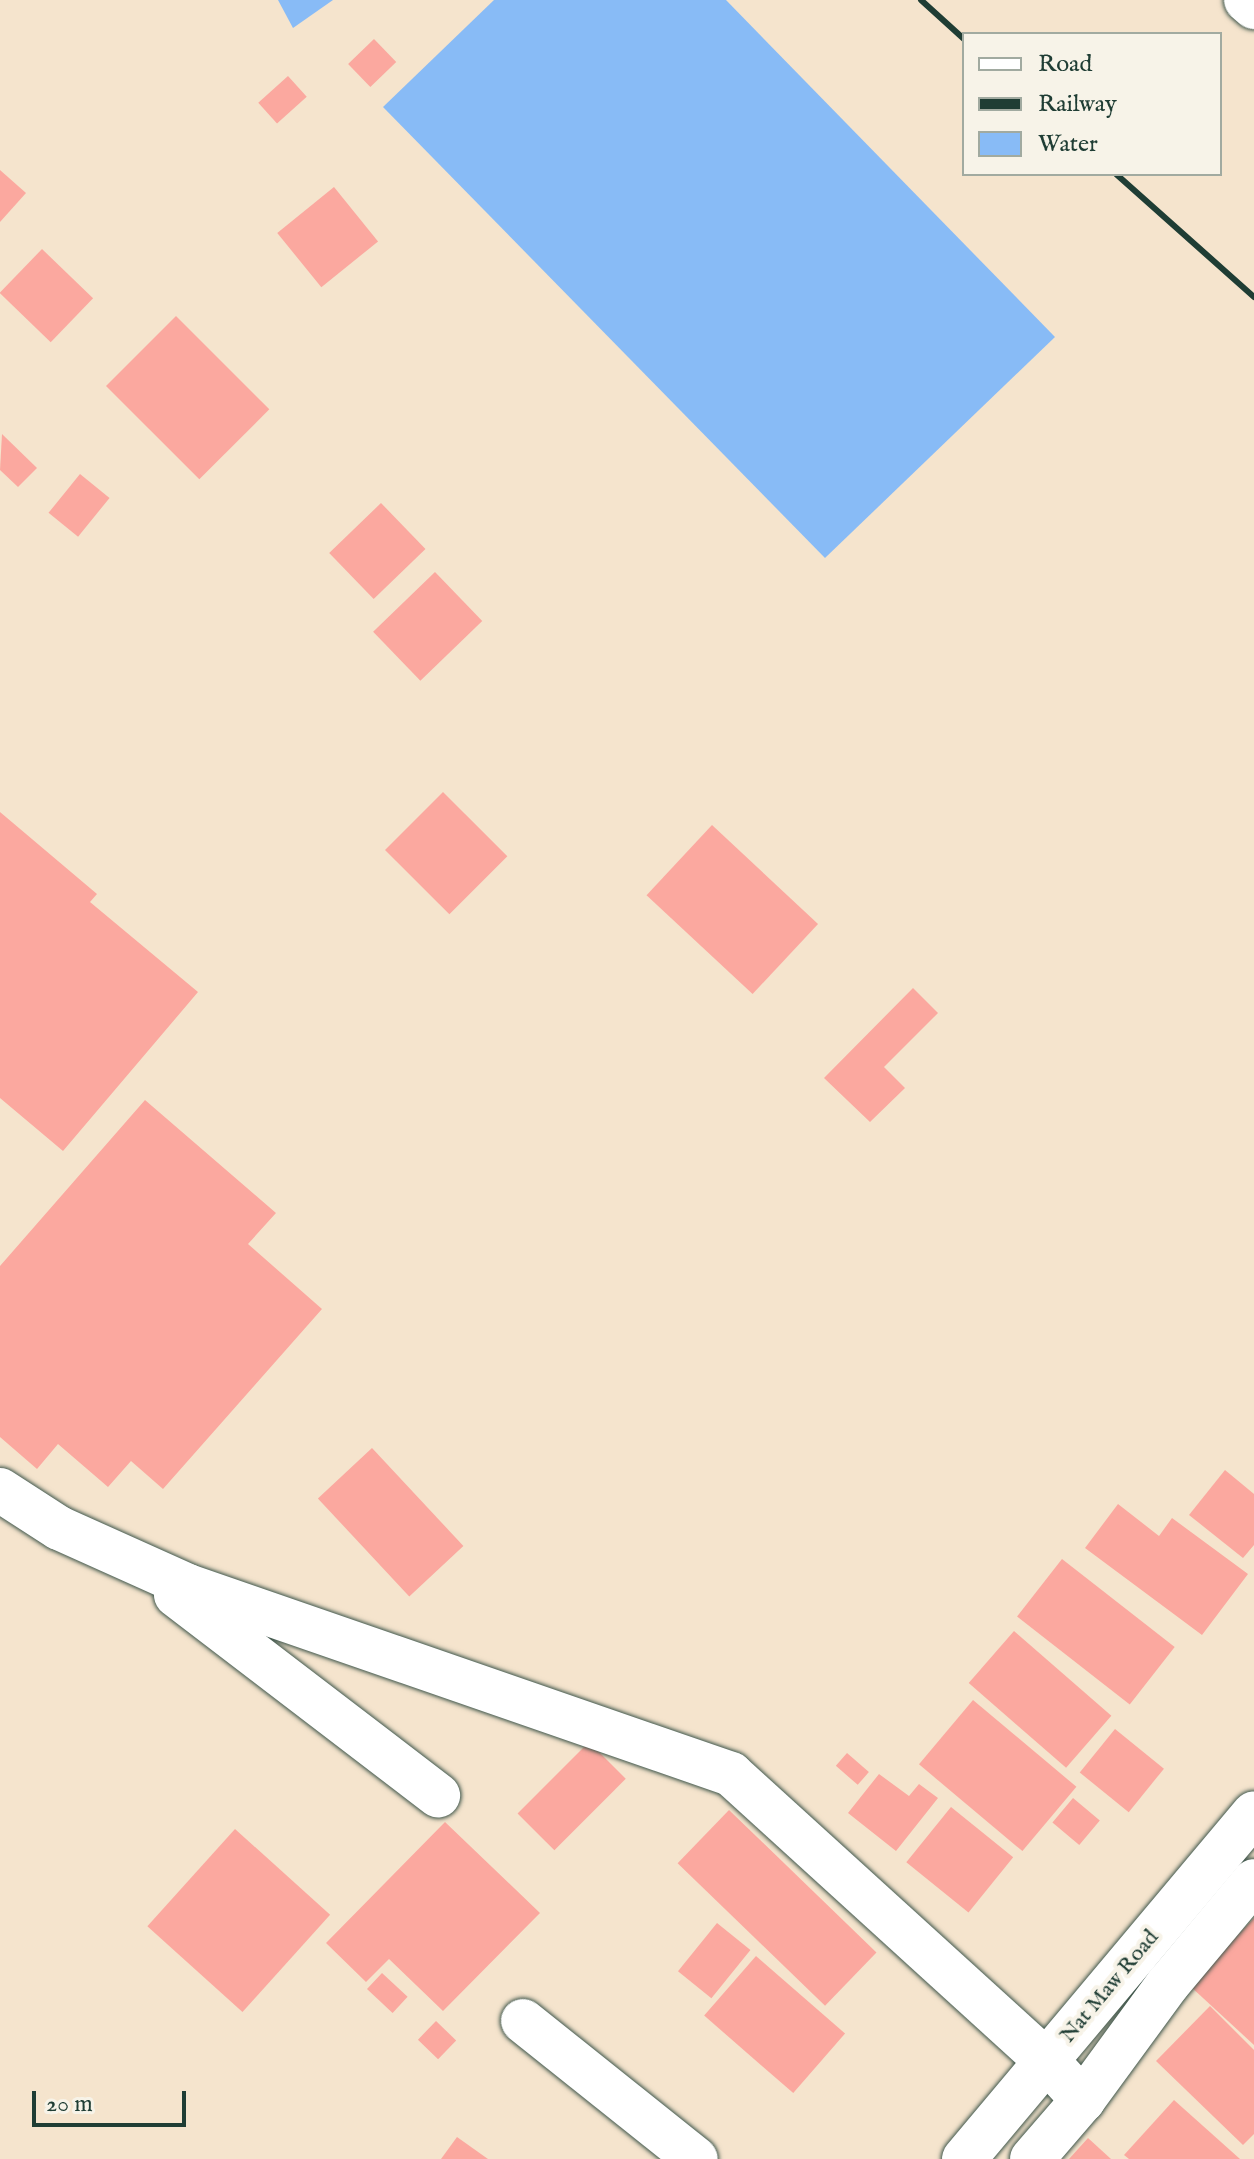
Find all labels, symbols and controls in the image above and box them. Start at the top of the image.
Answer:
legend [962,32,1222,176]
text: Road [1038,49,1092,80]
text: Railway [1038,89,1117,120]
text: Water [1038,129,1098,160]
street label: Nat Maw Road [1055,1925,1165,2049]
scale bar [36,2075,190,2125]
text: 20 m [46,2089,93,2120]

